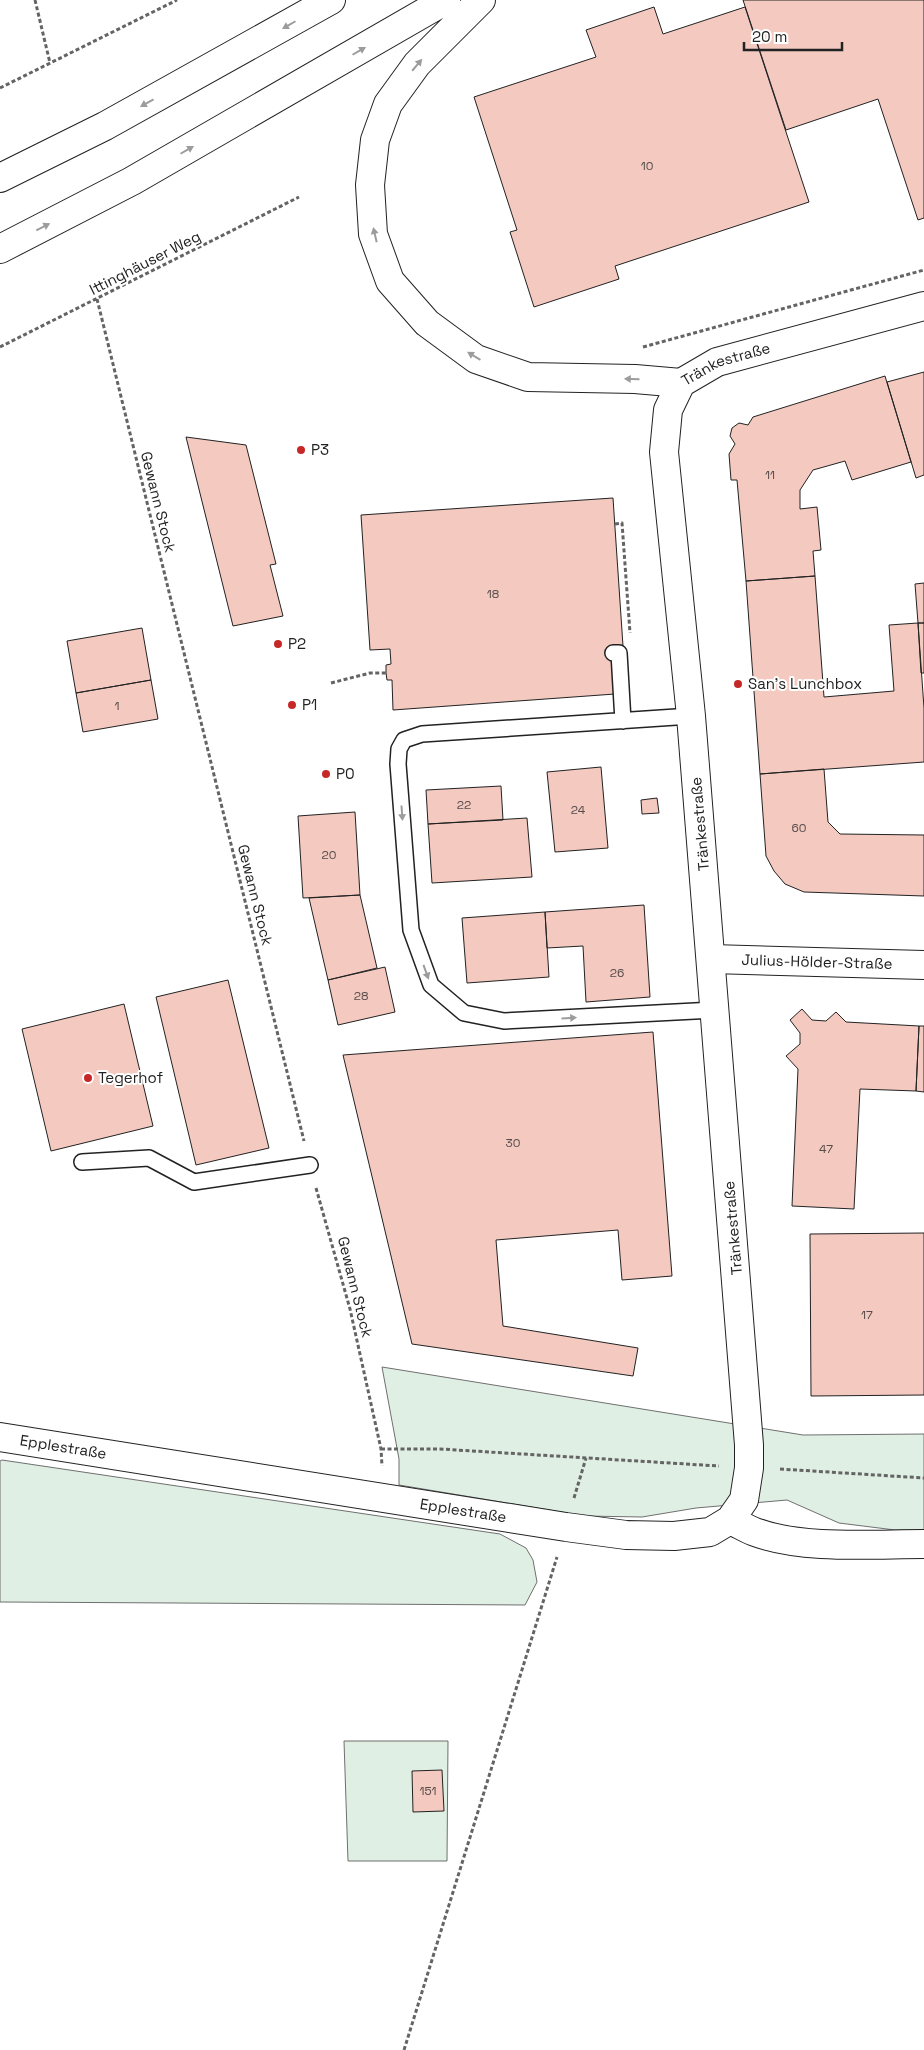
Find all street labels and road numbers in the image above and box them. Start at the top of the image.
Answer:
street label: Ittinghäuser Weg [86,226,204,299]
street label: Tränkestraße [678,338,772,390]
street label: Gewann Stock [137,449,180,554]
street label: Tränkestraße [686,776,713,872]
street label: Gewann Stock [234,842,277,947]
street label: Julius-Hölder-Straße [741,950,893,973]
street label: Tränkestraße [719,1180,746,1276]
street label: Gewann Stock [334,1234,377,1339]
street label: Epplestraße [19,1430,108,1463]
street label: Epplestraße [419,1494,508,1526]

